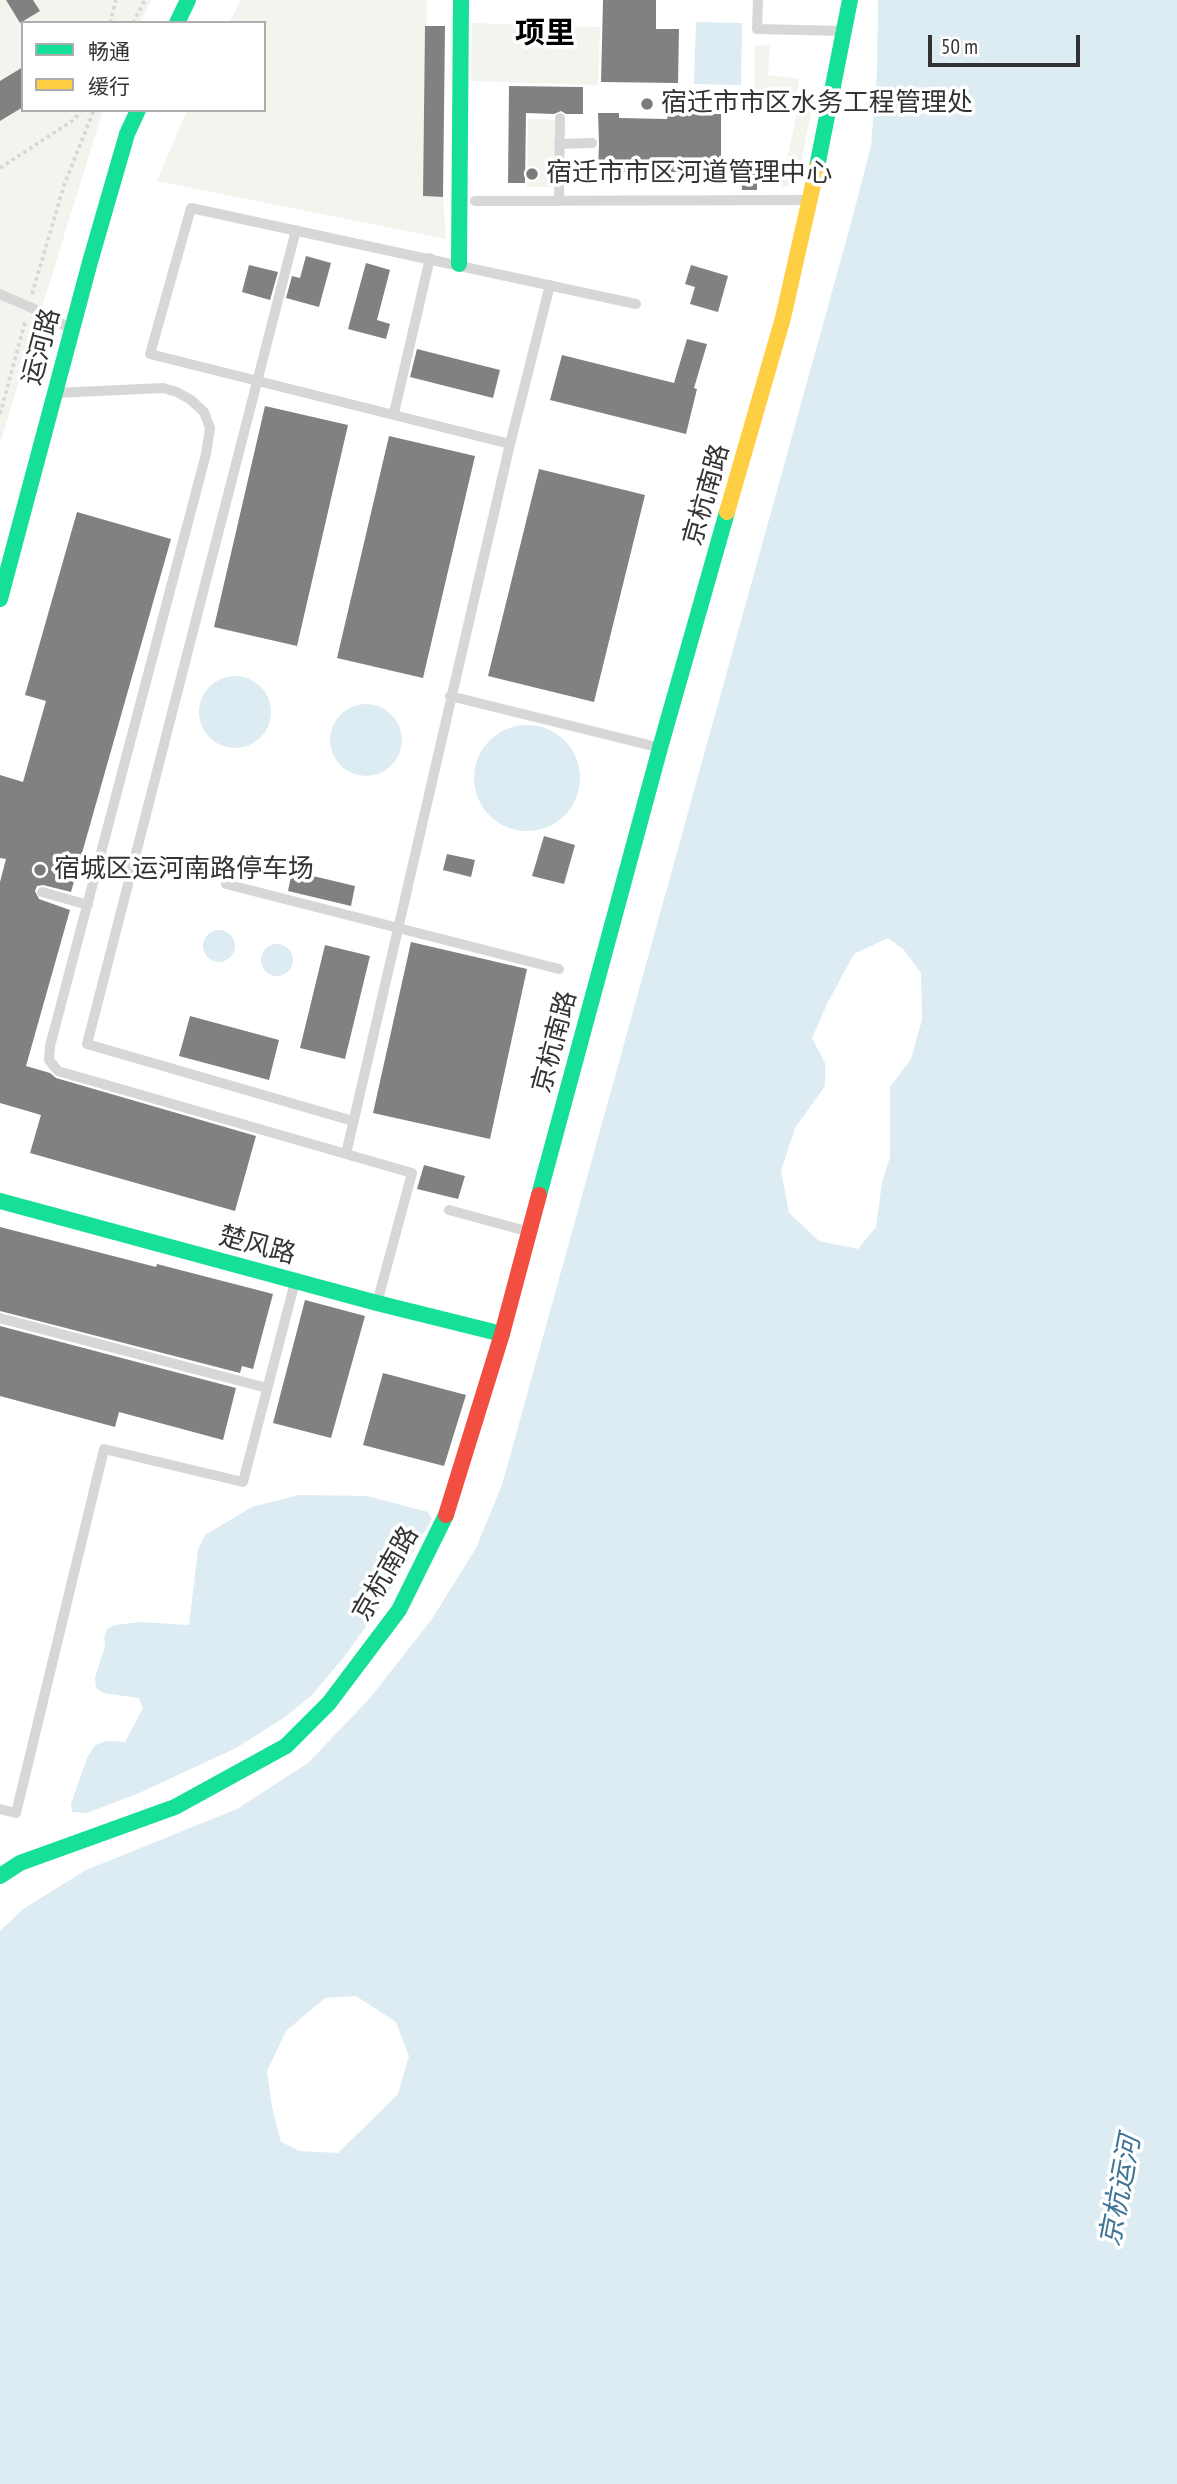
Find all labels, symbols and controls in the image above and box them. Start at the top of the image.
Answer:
district label: 项里 [515,16,575,52]
legend [21,21,266,112]
scale bar [932,21,1084,65]
text: 50 m [941,33,978,60]
text: 畅通 [88,38,130,65]
text: 缓行 [88,73,130,100]
place label: 宿迁市市区水务工程管理处 [661,88,973,120]
marker: 宿迁市市区水务工程管理处 [639,96,655,112]
place label: 宿迁市市区河道管理中心 [546,158,832,190]
marker: 宿迁市市区河道管理中心 [524,166,540,182]
street label: 运河路 [17,305,67,389]
street label: 京杭南路 [678,441,736,549]
place label: 宿城区运河南路停车场 [54,854,314,886]
marker: 宿城区运河南路停车场 [32,862,48,878]
street label: 京杭南路 [526,988,584,1096]
street label: 楚风路 [215,1221,299,1271]
street label: 京杭南路 [346,1521,426,1627]
water label: 京杭运河 [1094,2133,1148,2249]

